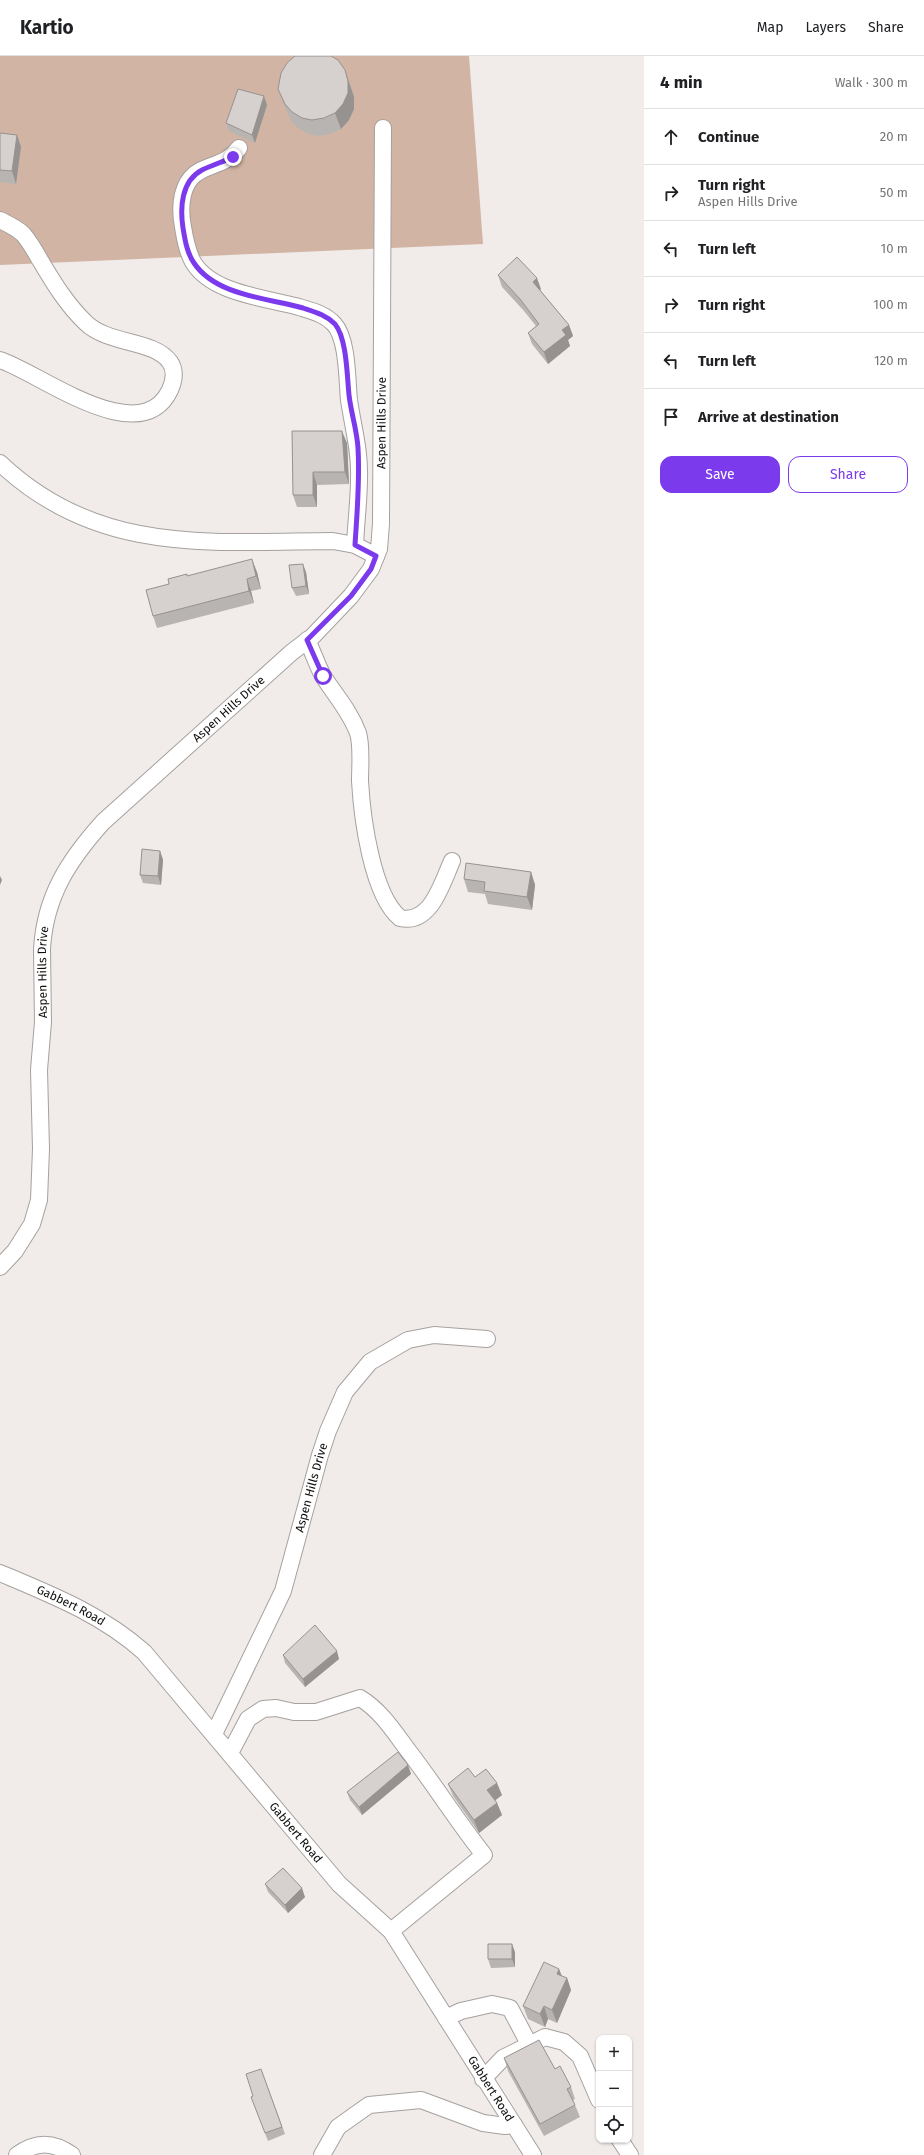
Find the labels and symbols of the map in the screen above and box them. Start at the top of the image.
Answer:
route end [224,148,242,166]
street label: Aspen Hills Drive [374,377,389,469]
route start [314,667,332,685]
street label: Aspen Hills Drive [190,673,268,745]
street label: Aspen Hills Drive [35,925,52,1018]
street label: Aspen Hills Drive [292,1441,331,1534]
street label: Gabbert Road [35,1582,108,1629]
street label: Gabbert Road [266,1799,325,1866]
street label: Gabbert Road [465,2053,517,2124]

